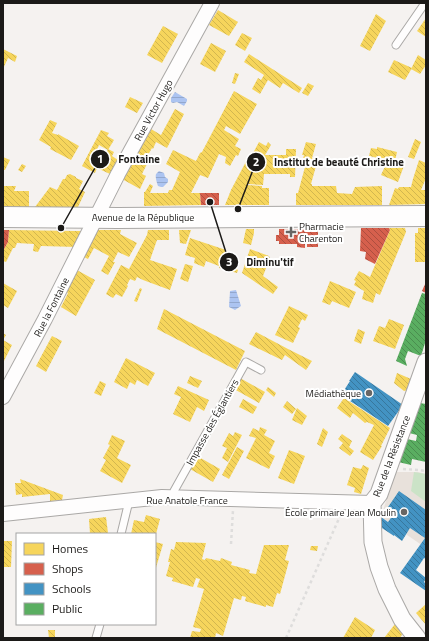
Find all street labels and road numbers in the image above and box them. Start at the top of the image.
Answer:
street label: Rue Victor Hugo [130,77,176,144]
street label: Avenue de la République [92,210,194,225]
street label: Rue la Fontaine [30,275,73,340]
street label: Impasse des Églantiers [182,376,243,468]
street label: Rue de la Résistance [369,413,414,499]
street label: Rue Anatole France [146,493,228,508]

